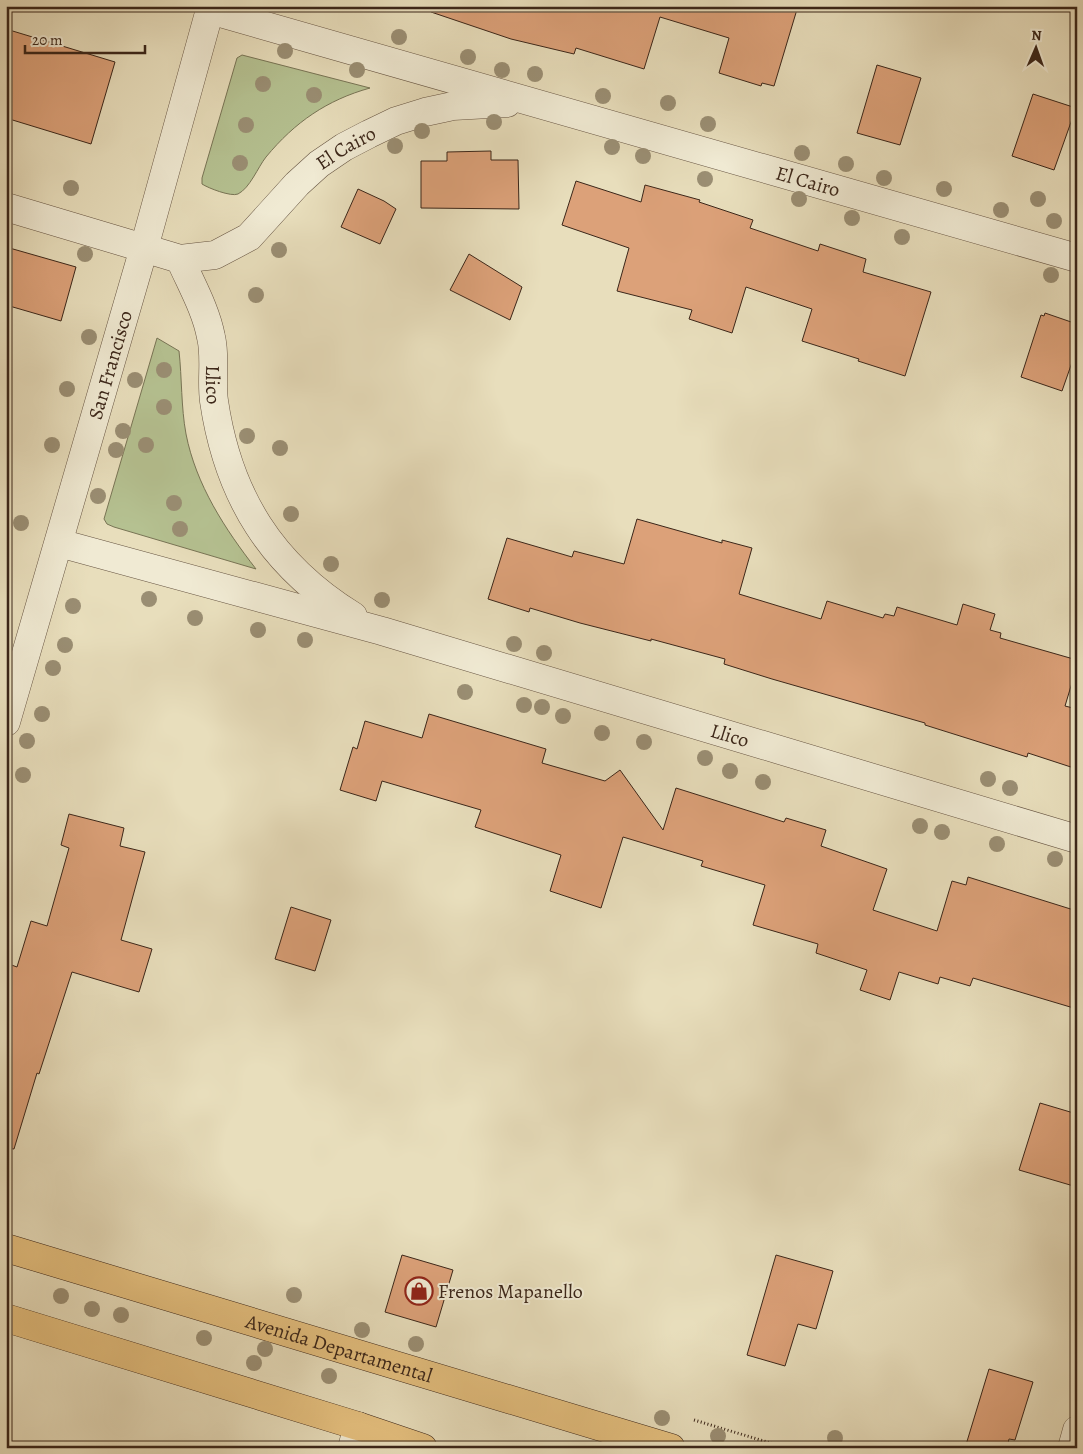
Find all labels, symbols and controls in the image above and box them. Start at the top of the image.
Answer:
scale bar [25,22,145,54]
north arrow [1010,22,1060,72]
text: N [1031,26,1042,45]
text: 20 m [32,30,63,50]
street label: El Cairo [310,119,380,176]
street label: El Cairo [773,159,843,203]
street label: San Francisco [81,307,139,423]
street label: Llico [199,365,228,406]
street label: Llico [708,717,752,754]
shop icon: Frenos Mapanello [404,1276,434,1306]
place label: Frenos Mapanello [438,1278,583,1305]
street label: Avenida Departamental [242,1307,436,1389]

